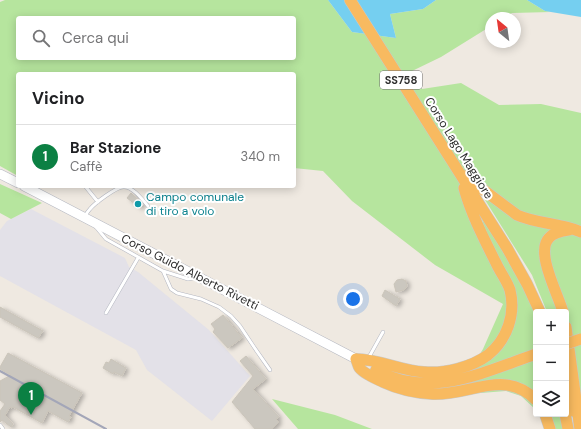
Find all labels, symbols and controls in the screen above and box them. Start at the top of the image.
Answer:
north arrow [485,12,521,48]
search box [16,16,296,60]
icon: search [30,27,52,49]
text: Cerca qui [62,28,129,48]
road number: SS758 [380,71,422,89]
text: Vicino [32,87,85,109]
street label: Corso Lago Maggiore [421,94,497,202]
text: Bar Stazione [70,138,161,158]
text: 1 [43,148,47,165]
text: 340 m [240,148,280,165]
text: Caffè [70,158,102,175]
place label: Campo comunale di tiro a volo [146,189,244,219]
marker: Campo comunale di tiro a volo [133,199,143,209]
street label: Corso Guido Alberto Rivetti [118,230,262,314]
your location [343,289,363,309]
map controls [533,309,569,417]
button: + [533,309,569,345]
button: − [533,345,569,381]
button: layers [533,381,569,417]
pin: 1 [18,382,44,415]

